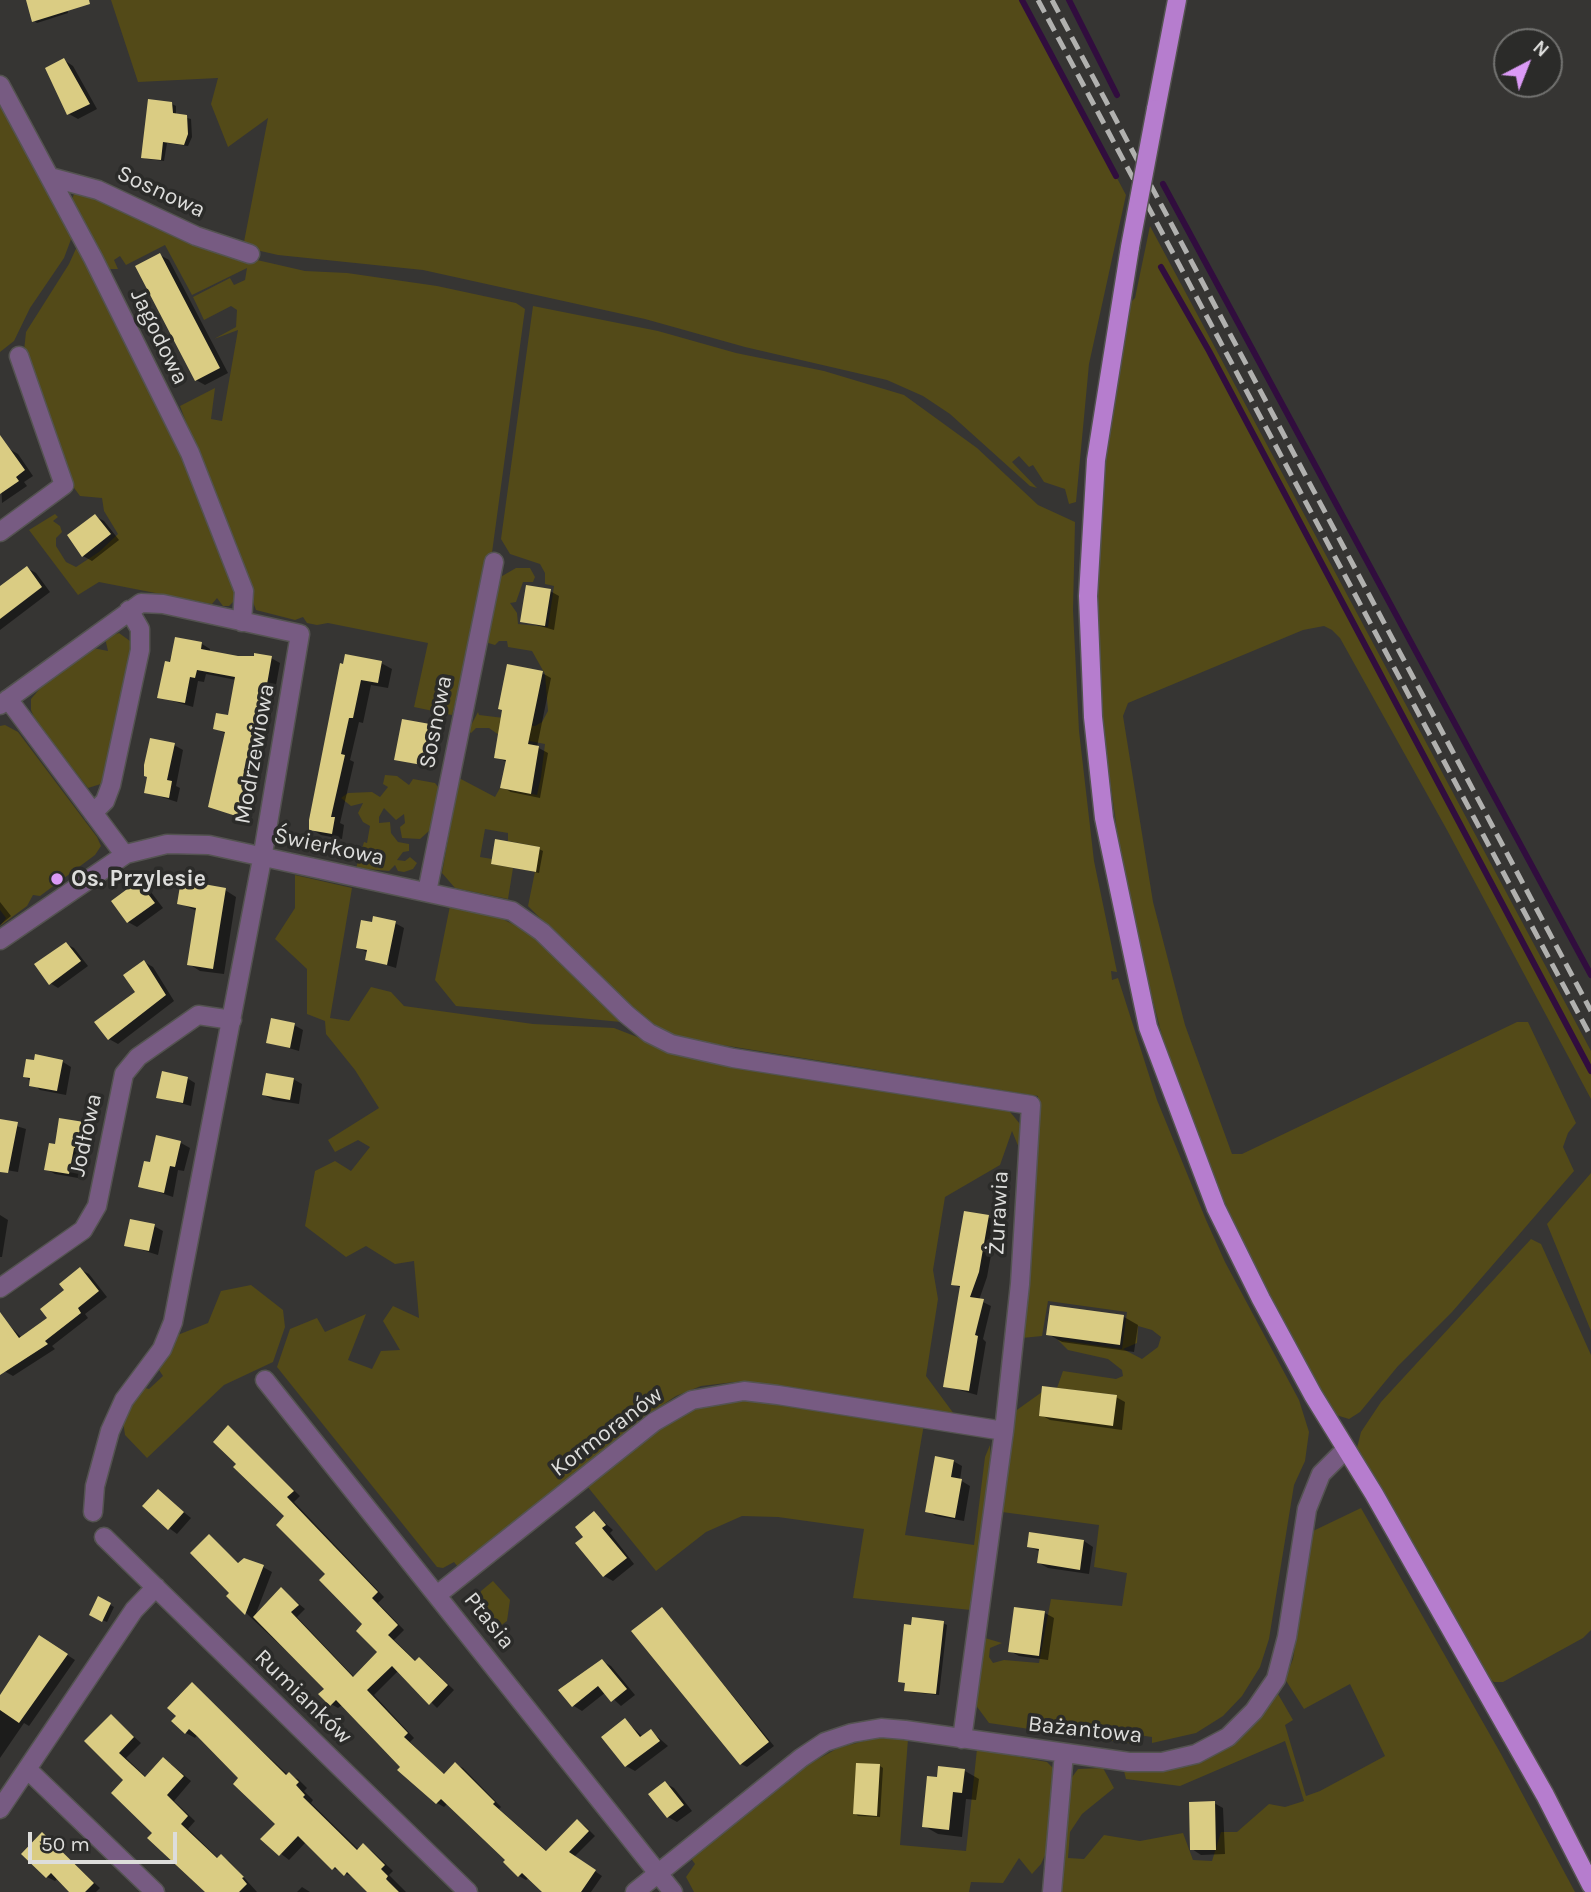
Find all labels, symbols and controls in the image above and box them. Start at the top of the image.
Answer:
north arrow [1493,28,1563,98]
text: N [1528,36,1553,62]
street label: Sosnowa [112,160,210,224]
street label: Jagodowa [124,285,194,389]
street label: Sosnowa [413,673,459,771]
street label: Modrzewiowa [229,682,281,826]
street label: Świerkowa [271,822,387,872]
place label: Os. Przylesie [71,865,206,893]
marker: Os. Przylesie [49,871,65,887]
street label: Jodłowa [64,1091,108,1179]
street label: Żurawia [983,1170,1015,1256]
street label: Kormoranów [546,1381,668,1483]
street label: Ptasia [458,1587,520,1655]
street label: Rumianków [248,1644,358,1750]
street label: Bażantowa [1026,1710,1144,1750]
scale bar [32,1818,180,1862]
text: 50 m [41,1832,90,1856]

